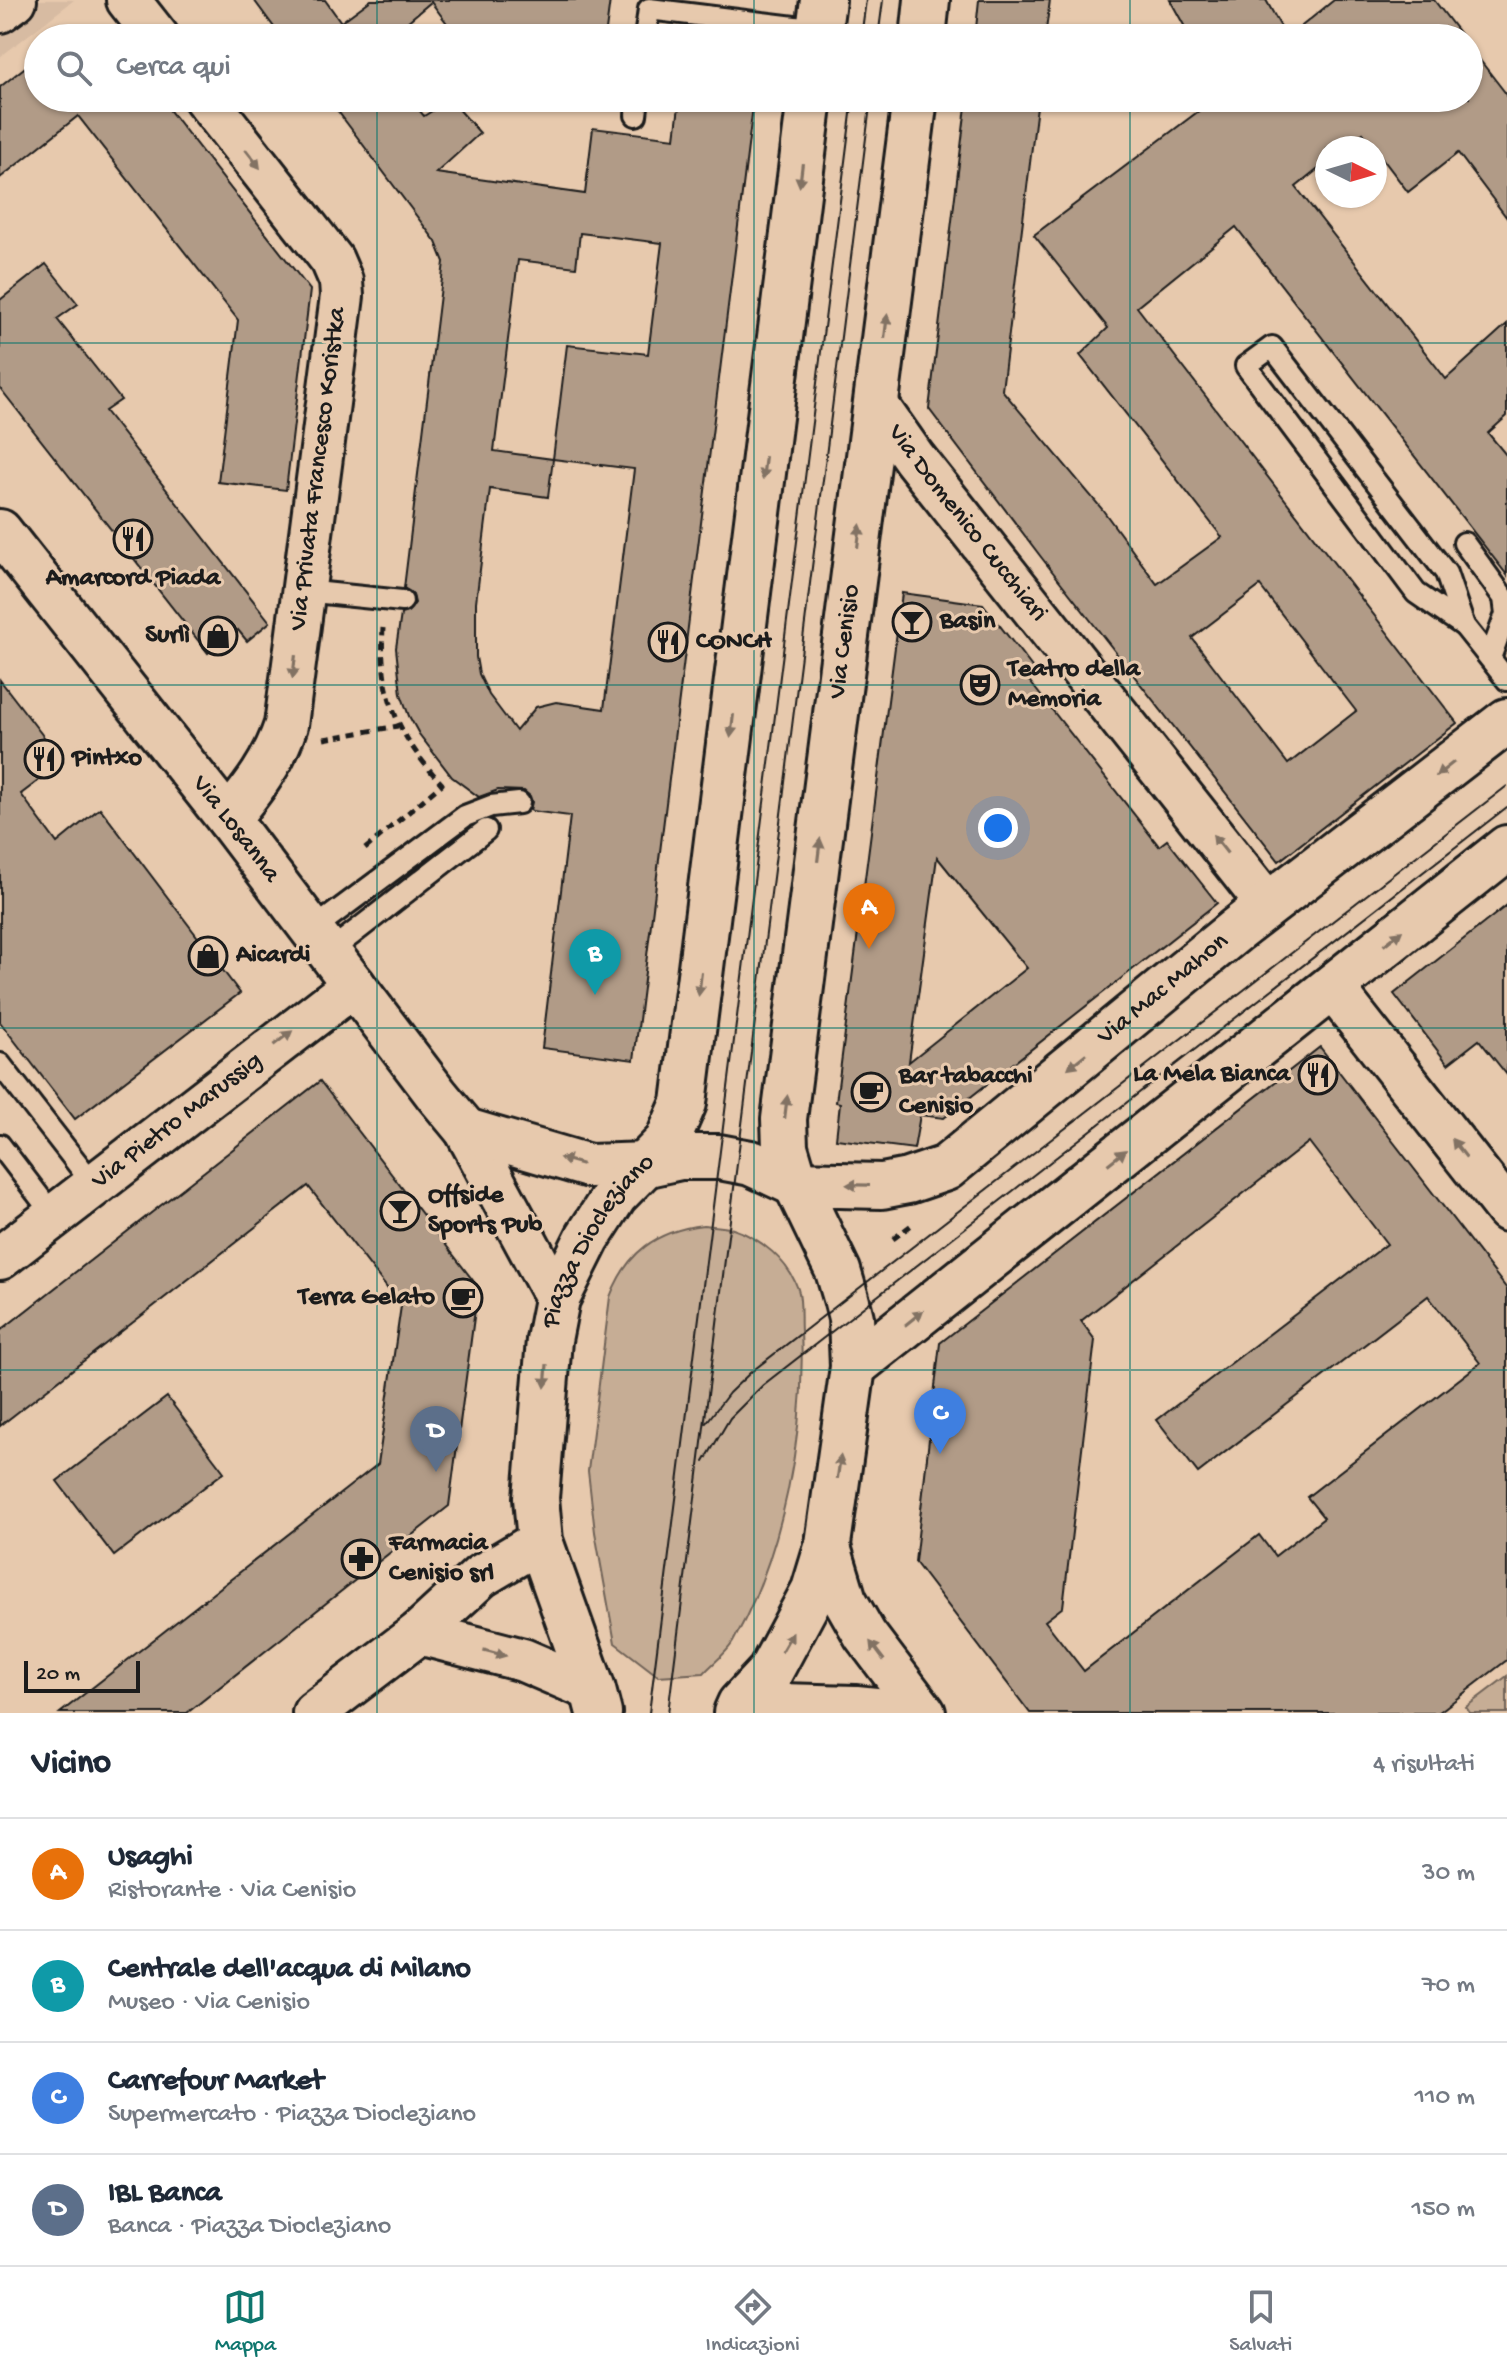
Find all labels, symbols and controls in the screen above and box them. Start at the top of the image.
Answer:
search box [24,24,1483,112]
icon: search [52,46,96,90]
text: Cerca qui [116,51,231,86]
north arrow [1315,136,1387,208]
one-way arrow [244,149,260,169]
one-way arrow [794,163,807,188]
street label: Via Privata Francesco Koristka [284,304,354,633]
one-way arrow [880,313,893,338]
street label: Via Domenico Cucchiari [879,418,1054,628]
one-way arrow [758,455,771,480]
restaurant icon: Amarcord Piada [112,518,154,560]
one-way arrow [853,523,866,548]
place label: Amarcord Piada [45,564,222,595]
street label: Via Cenisio [822,583,868,702]
bar icon: Basin [891,601,933,643]
place label: Basin [939,607,996,638]
shop icon: Surlì [197,615,239,657]
place label: Surlì [145,621,190,652]
restaurant icon: CONCH [647,621,689,663]
place label: CONCH [696,627,773,658]
one-way arrow [287,655,300,680]
place label: Teatro della Memoria [1006,655,1141,716]
theatre icon: Teatro della Memoria [959,664,1001,706]
one-way arrow [725,713,738,738]
restaurant icon: Pintxo [23,738,65,780]
place label: Pintxo [70,744,143,775]
one-way arrow [1435,760,1455,777]
street label: Via Losanna [184,769,287,890]
your location [978,808,1018,848]
one-way arrow [1212,834,1228,854]
one-way arrow [812,837,825,862]
pin: A [843,883,895,949]
street label: Via Mac Mahon [1091,926,1236,1053]
pin: B [569,929,621,995]
one-way arrow [1383,931,1403,947]
shop icon: Aicardi [187,935,229,977]
place label: Aicardi [235,941,310,972]
one-way arrow [693,971,706,996]
one-way arrow [273,1031,293,1047]
street label: Via Pietro Marussig [85,1046,269,1197]
one-way arrow [1067,1052,1087,1068]
restaurant icon: La Mela Bianca [1297,1054,1339,1096]
place label: La Mela Bianca [1133,1060,1292,1091]
place label: Bar tabacchi Cenisio [898,1062,1033,1123]
cafe icon: Bar tabacchi Cenisio [850,1071,892,1113]
one-way arrow [779,1095,792,1120]
one-way arrow [1452,1138,1468,1158]
street label: Piazza Diocleziano [536,1148,662,1332]
one-way arrow [1107,1149,1127,1165]
one-way arrow [558,1154,582,1167]
one-way arrow [845,1179,870,1191]
place label: Offside Sports Pub [428,1181,542,1242]
bar icon: Offside Sports Pub [379,1190,421,1232]
cafe icon: Terra Gelato [442,1277,484,1319]
place label: Terra Gelato [296,1283,436,1314]
one-way arrow [903,1310,924,1327]
one-way arrow [539,1364,552,1389]
pin: C [914,1388,966,1454]
pin: D [410,1406,462,1472]
one-way arrow [833,1454,846,1479]
place label: Farmacia Cenisio srl [388,1529,494,1590]
pharmacy icon: Farmacia Cenisio srl [340,1538,382,1580]
one-way arrow [780,1631,794,1654]
one-way arrow [870,1640,886,1661]
one-way arrow [482,1647,507,1659]
scale bar [24,1657,140,1693]
text: 20 m [36,1662,80,1688]
text: Vicino [32,1745,111,1785]
text: 4 risultati [1373,1750,1475,1781]
text: Usaghi [108,1841,193,1876]
text: A [50,1859,66,1890]
text: 30 m [1422,1859,1475,1890]
text: Ristorante · Via Cenisio [108,1876,356,1907]
text: Centrale dell'acqua di Milano [108,1953,471,1988]
text: B [51,1971,65,2002]
text: 70 m [1422,1971,1475,2002]
text: Museo · Via Cenisio [108,1988,310,2019]
text: Carrefour Market [108,2065,323,2100]
text: C [51,2083,65,2114]
text: 110 m [1415,2083,1475,2114]
text: Supermercato · Piazza Diocleziano [108,2100,476,2131]
text: IBL Banca [108,2177,222,2212]
text: D [50,2195,66,2226]
text: 150 m [1411,2195,1475,2226]
text: Banca · Piazza Diocleziano [108,2212,391,2243]
tab: Mappa [215,2285,276,2359]
tab: Indicazioni [706,2285,800,2359]
tab: Salvati [1229,2285,1292,2359]

